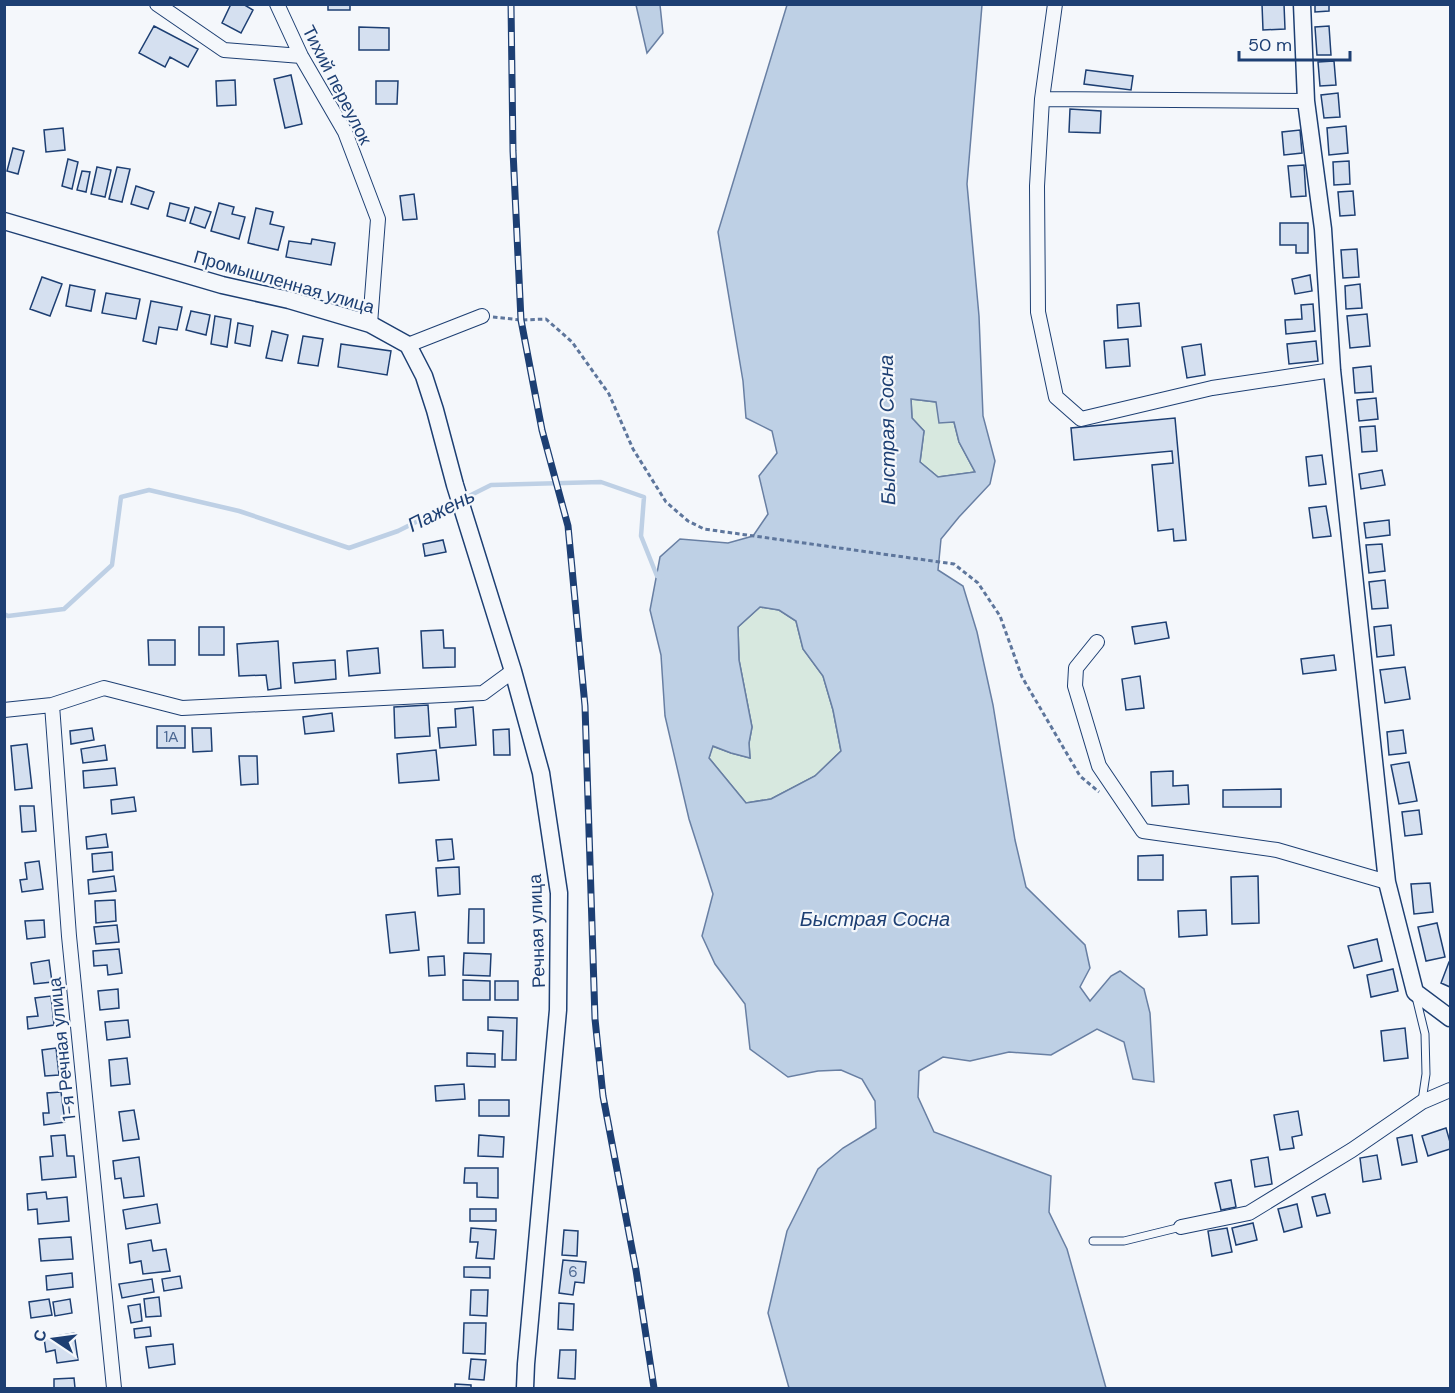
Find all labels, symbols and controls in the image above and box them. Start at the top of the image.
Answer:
street label: Тихий переулок [297,21,377,149]
scale bar [1239,24,1350,62]
text: 50 m [1248,33,1292,57]
street label: Промышленная улица [191,245,378,320]
water label: Быстрая Сосна [873,355,901,505]
water label: Пажень [403,482,479,538]
house number: 1А [164,727,178,747]
street label: Речная улица [523,873,551,988]
water label: Быстрая Сосна [800,906,950,932]
street label: 1-я Речная улица [42,975,81,1122]
house number: 6 [568,1262,578,1282]
north arrow [24,1309,84,1369]
text: С [28,1327,52,1344]

